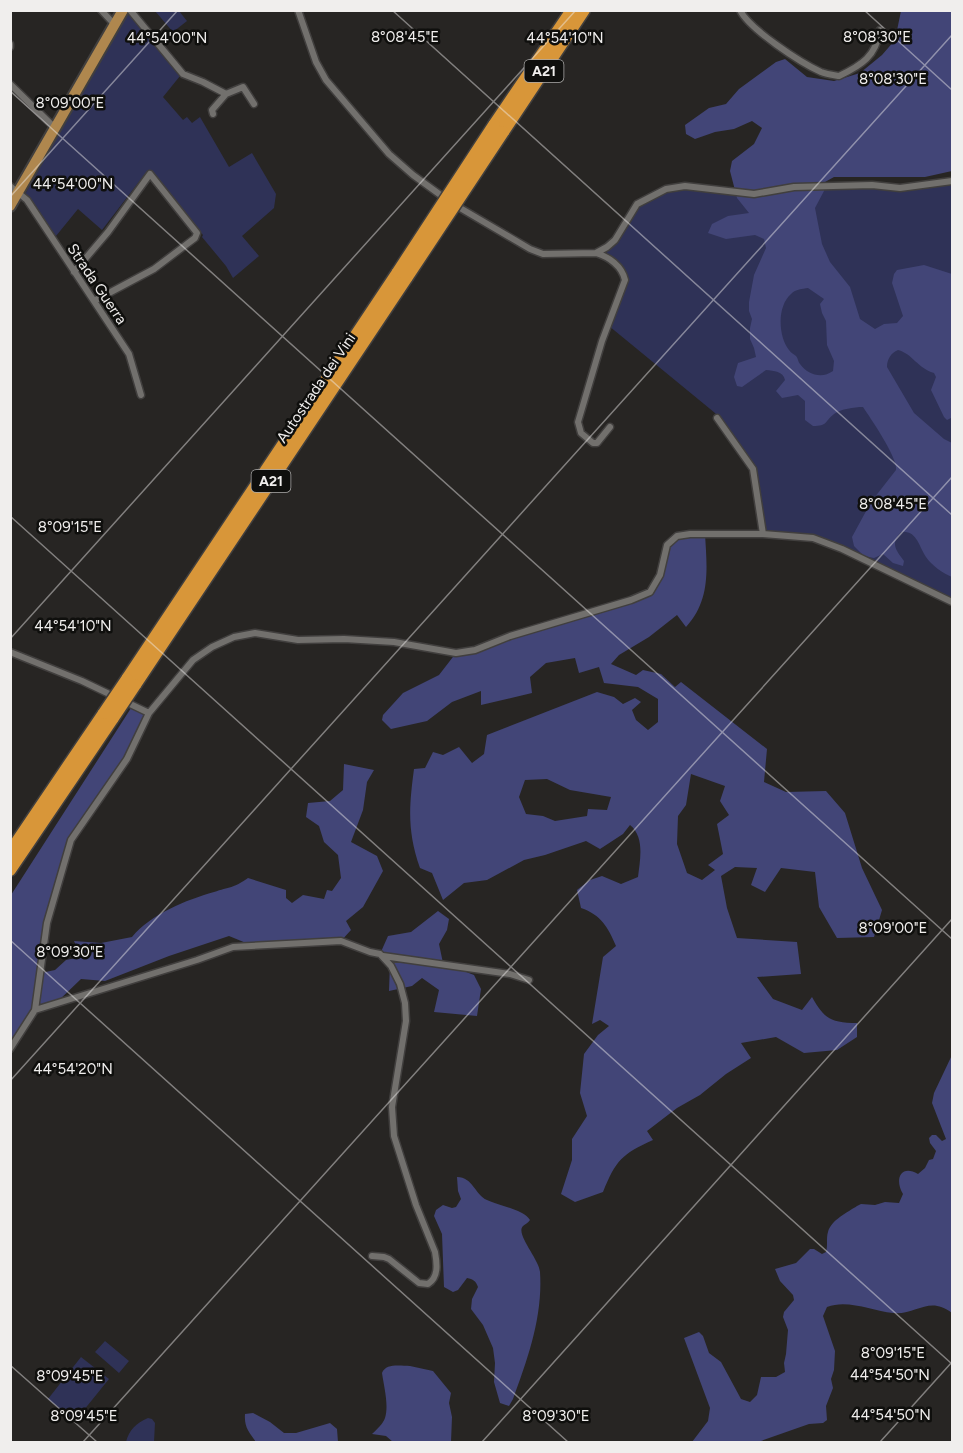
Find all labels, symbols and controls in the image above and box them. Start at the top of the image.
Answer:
text: 8°08'45"E [371,28,439,46]
text: 8°08'30"E [843,28,911,46]
text: 44°54'00"N [127,29,207,47]
text: 44°54'10"N [526,29,604,47]
road number: A21 [524,60,564,82]
text: 8°08'30"E [859,70,927,88]
text: 8°09'00"E [36,94,104,112]
text: 44°54'00"N [33,175,113,193]
street label: Strada Guerra [63,240,131,328]
street label: Autostrada dei Vini [273,330,359,446]
road number: A21 [252,470,290,492]
text: 8°08'45"E [859,495,927,513]
text: 8°09'15"E [38,518,102,536]
text: 44°54'10"N [34,617,112,635]
text: 8°09'00"E [859,919,927,937]
text: 8°09'30"E [36,943,104,961]
text: 44°54'20"N [33,1060,113,1078]
text: 8°09'15"E [861,1344,925,1362]
text: 44°54'50"N [850,1366,930,1384]
text: 8°09'45"E [36,1367,104,1385]
text: 44°54'50"N [851,1406,931,1424]
text: 8°09'45"E [50,1407,118,1425]
text: 8°09'30"E [522,1407,590,1425]

